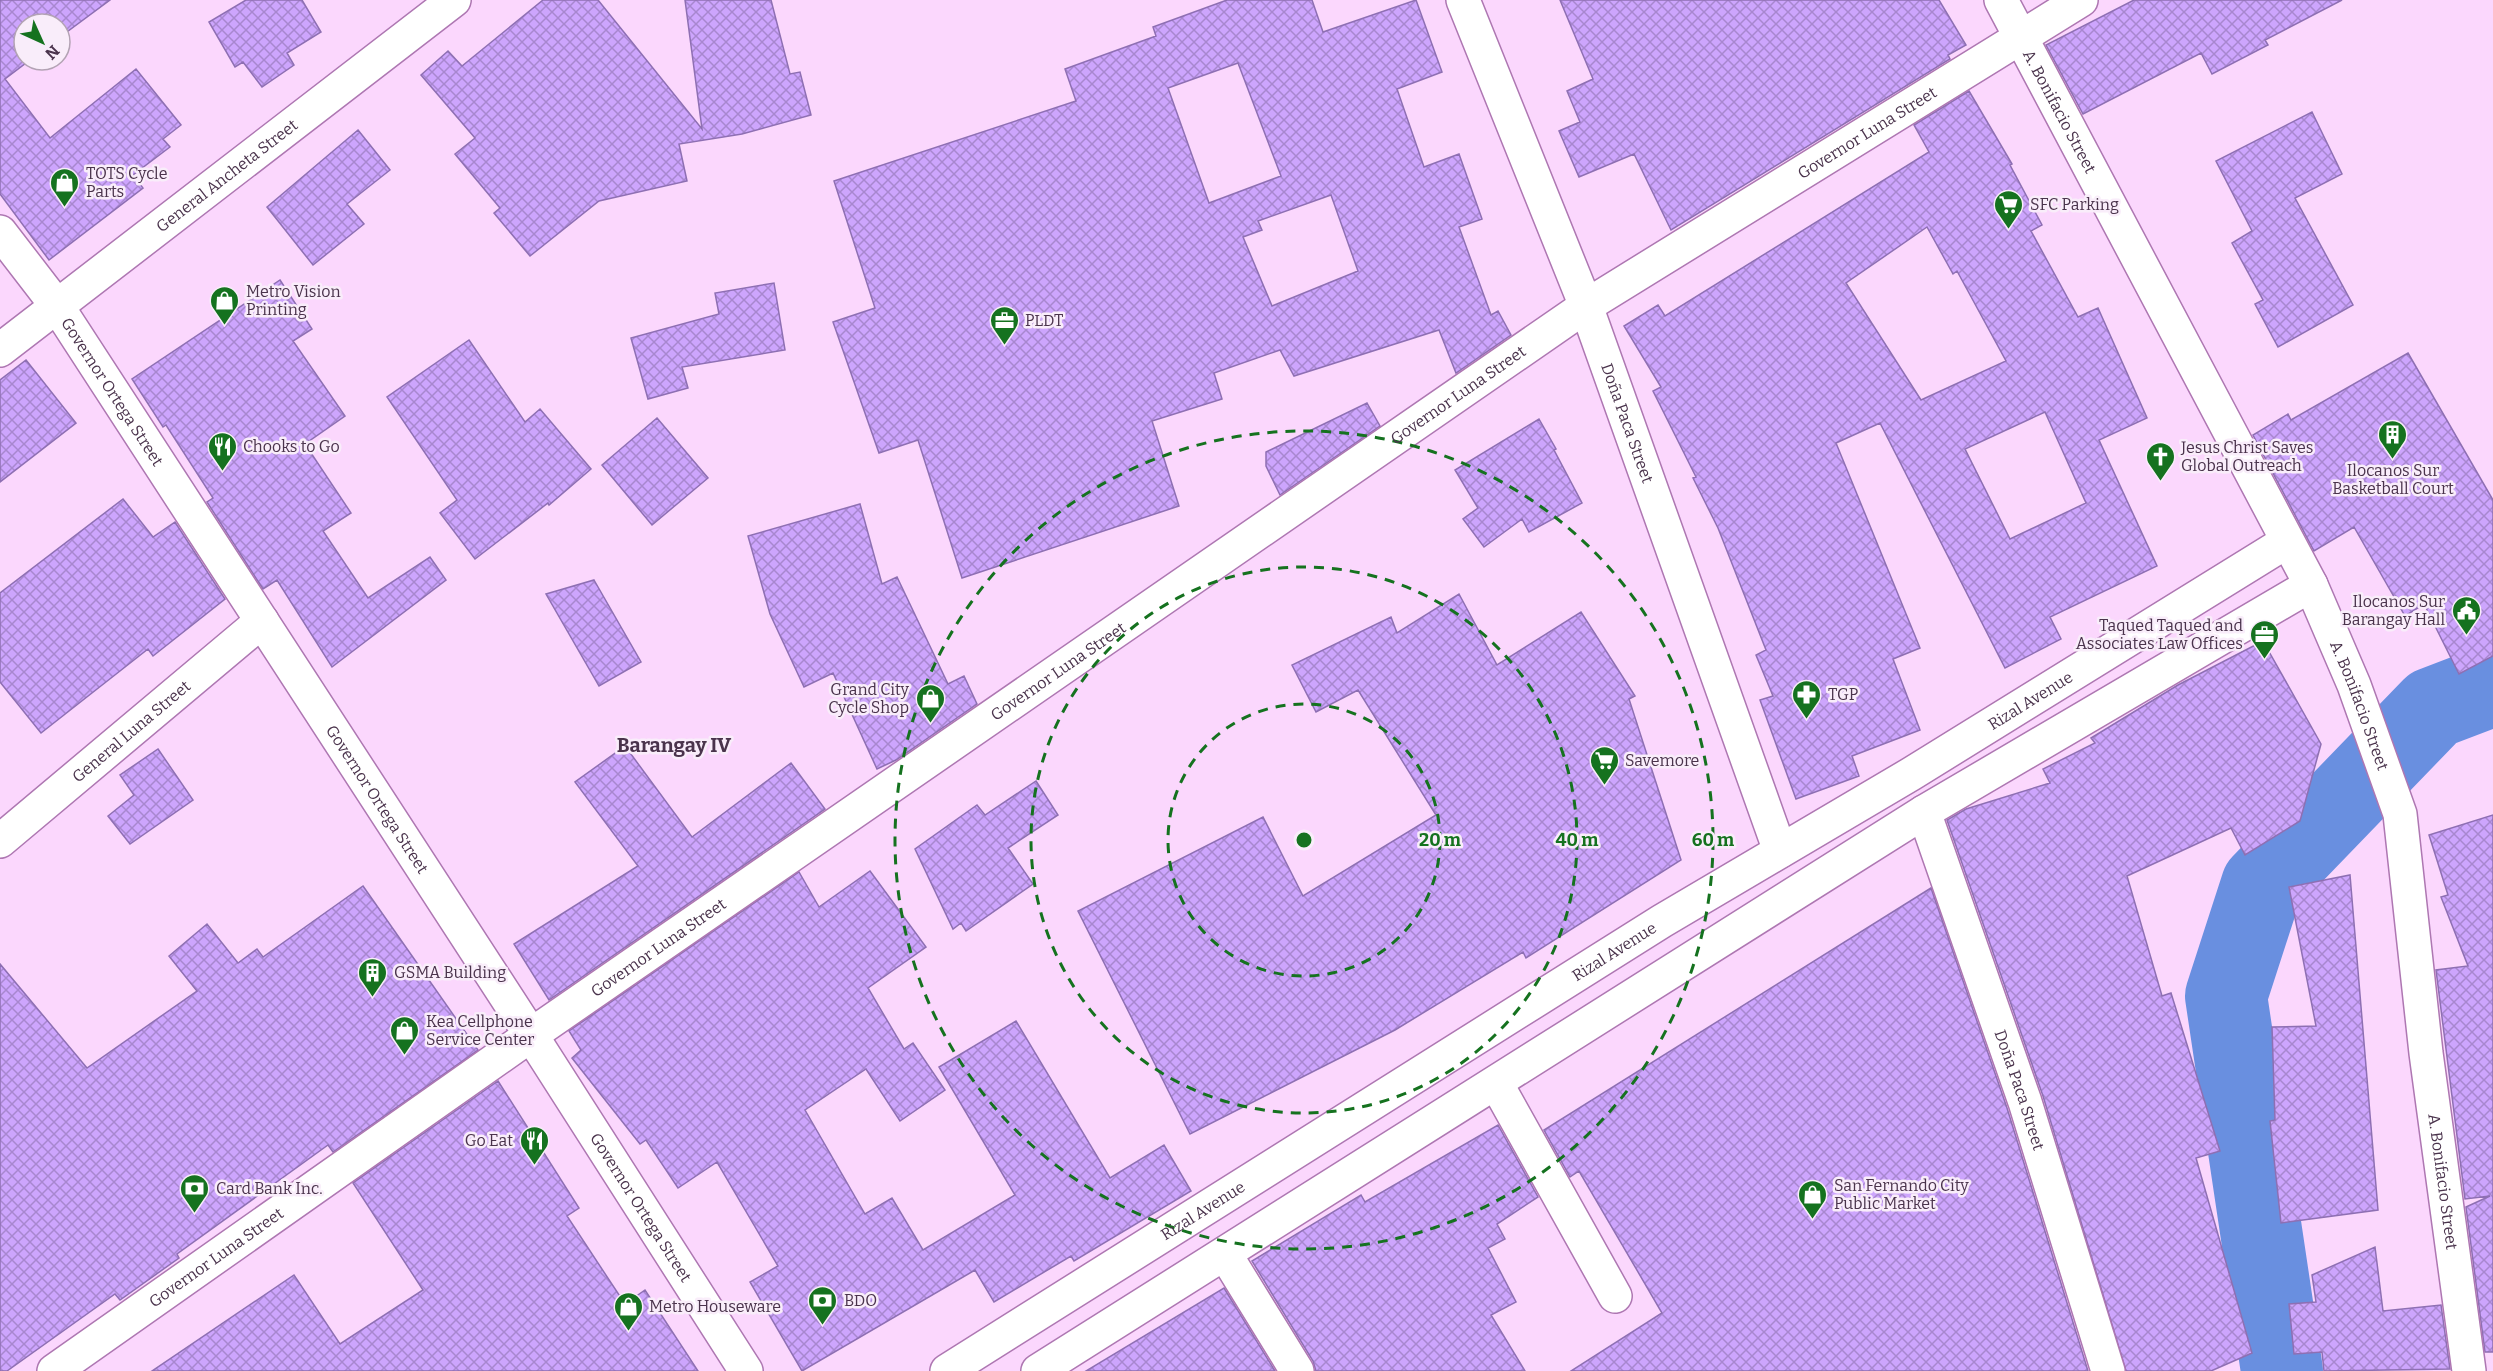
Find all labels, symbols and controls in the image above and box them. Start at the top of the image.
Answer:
north arrow [12,12,72,72]
text: N [41,41,63,63]
street label: A. Bonifacio Street [2020,46,2101,177]
street label: Governor Luna Street [1794,82,1940,183]
street label: General Ancheta Street [152,115,301,236]
place label: TOTS Cycle Parts [86,164,167,201]
shop icon: TOTS Cycle Parts [49,166,81,208]
supermarket icon: SFC Parking [1993,188,2025,230]
place label: SFC Parking [2030,195,2119,214]
place label: Metro Vision Printing [246,282,341,319]
shop icon: Metro Vision Printing [209,284,241,326]
office icon: PLDT [988,304,1020,346]
place label: PLDT [1025,311,1063,330]
street label: Governor Ortega Street [57,314,168,469]
street label: Governor Luna Street [1387,341,1529,448]
street label: Doña Paca Street [1598,361,1658,486]
building icon: Ilocanos Sur Basketball Court [2377,418,2409,460]
restaurant icon: Chooks to Go [206,430,238,472]
place label: Chooks to Go [243,437,340,456]
place label: Jesus Christ Saves Global Outreach [2180,438,2313,475]
church icon: Jesus Christ Saves Global Outreach [2144,440,2176,482]
place label: Ilocanos Sur Basketball Court [2332,461,2454,498]
place label: Ilocanos Sur Barangay Hall [2342,592,2445,629]
public building icon: Ilocanos Sur Barangay Hall [2450,594,2482,636]
place label: Taqued Taqued and Associates Law Offices [2076,616,2244,653]
street label: Governor Luna Street [987,617,1129,724]
office icon: Taqued Taqued and Associates Law Offices [2248,618,2280,660]
street label: A. Bonifacio Street [2327,638,2393,773]
street label: Rizal Avenue [1984,667,2076,734]
street label: General Luna Street [68,676,194,786]
pharmacy icon: TGP [1791,678,1823,720]
place label: Grand City Cycle Shop [828,680,910,717]
shop icon: Grand City Cycle Shop [914,682,946,724]
place label: TGP [1828,685,1858,704]
street label: Governor Ortega Street [322,721,433,877]
district label: Barangay IV [617,733,732,757]
supermarket icon: Savemore [1588,744,1620,786]
place label: Savemore [1625,751,1699,770]
text: 20 m [1419,829,1461,851]
text: 40 m [1556,829,1598,851]
text: 60 m [1692,829,1734,851]
centre of rings [1294,830,1314,850]
street label: Governor Luna Street [587,894,729,1000]
street label: Rizal Avenue [1568,918,1659,985]
building icon: GSMA Building [357,956,389,998]
place label: GSMA Building [394,963,506,982]
place label: Kea Cellphone Service Center [426,1012,534,1049]
shop icon: Kea Cellphone Service Center [389,1014,421,1056]
street label: Doña Paca Street [1991,1027,2049,1153]
street label: A. Bonifacio Street [2425,1112,2462,1251]
restaurant icon: Go Eat [518,1124,550,1166]
street label: Governor Ortega Street [587,1129,696,1285]
place label: Go Eat [465,1131,513,1150]
bank icon: Card Bank Inc. [179,1172,211,1214]
place label: San Fernando City Public Market [1834,1176,1969,1213]
street label: Rizal Avenue [1157,1177,1248,1244]
shop icon: San Fernando City Public Market [1797,1178,1829,1220]
place label: Card Bank Inc. [216,1179,323,1198]
street label: Governor Luna Street [145,1203,287,1311]
bank icon: BDO [807,1284,839,1326]
shop icon: Metro Houseware [612,1290,644,1332]
place label: BDO [844,1291,877,1310]
place label: Metro Houseware [649,1297,781,1316]

